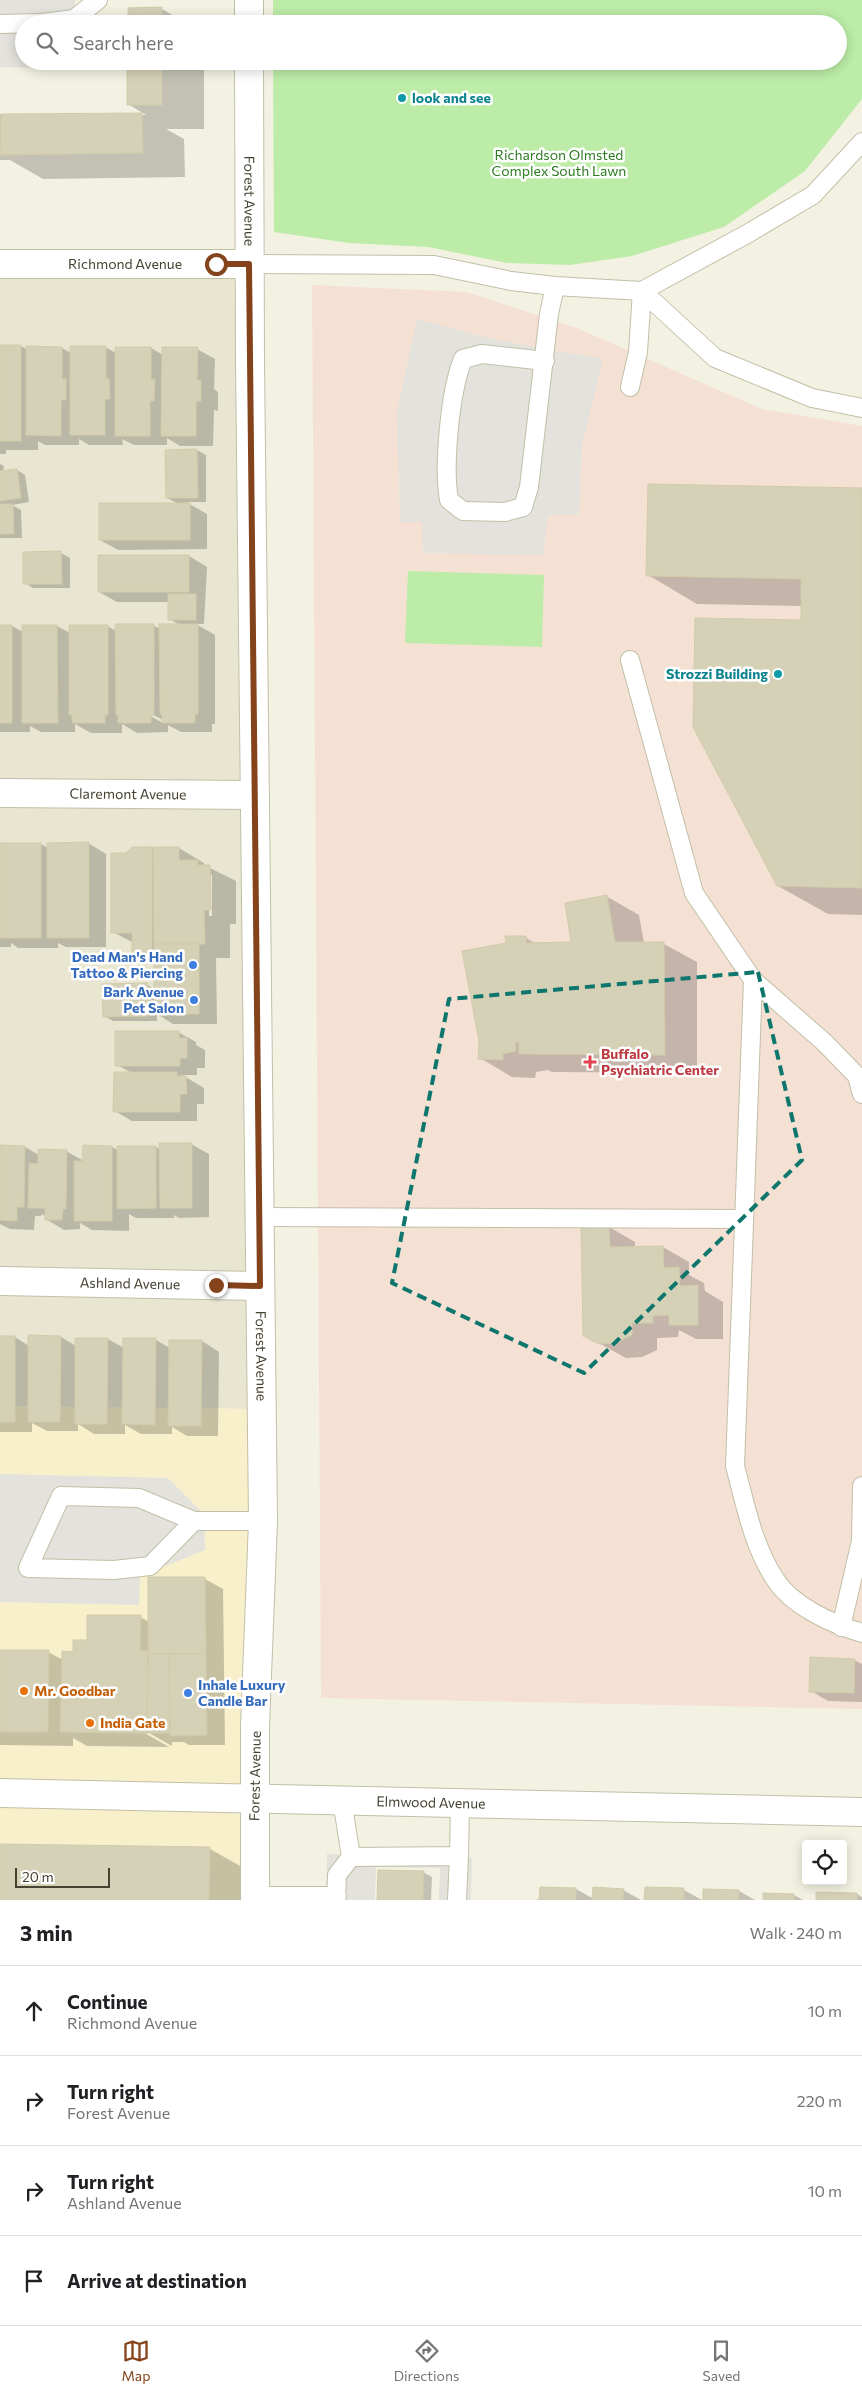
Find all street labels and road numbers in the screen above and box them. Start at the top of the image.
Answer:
street label: Forest Avenue [241,156,259,246]
street label: Richmond Avenue [68,255,182,272]
street label: Claremont Avenue [69,785,187,802]
street label: Ashland Avenue [80,1274,180,1292]
street label: Forest Avenue [253,1311,271,1401]
street label: Forest Avenue [245,1731,264,1821]
street label: Elmwood Avenue [376,1792,486,1812]

